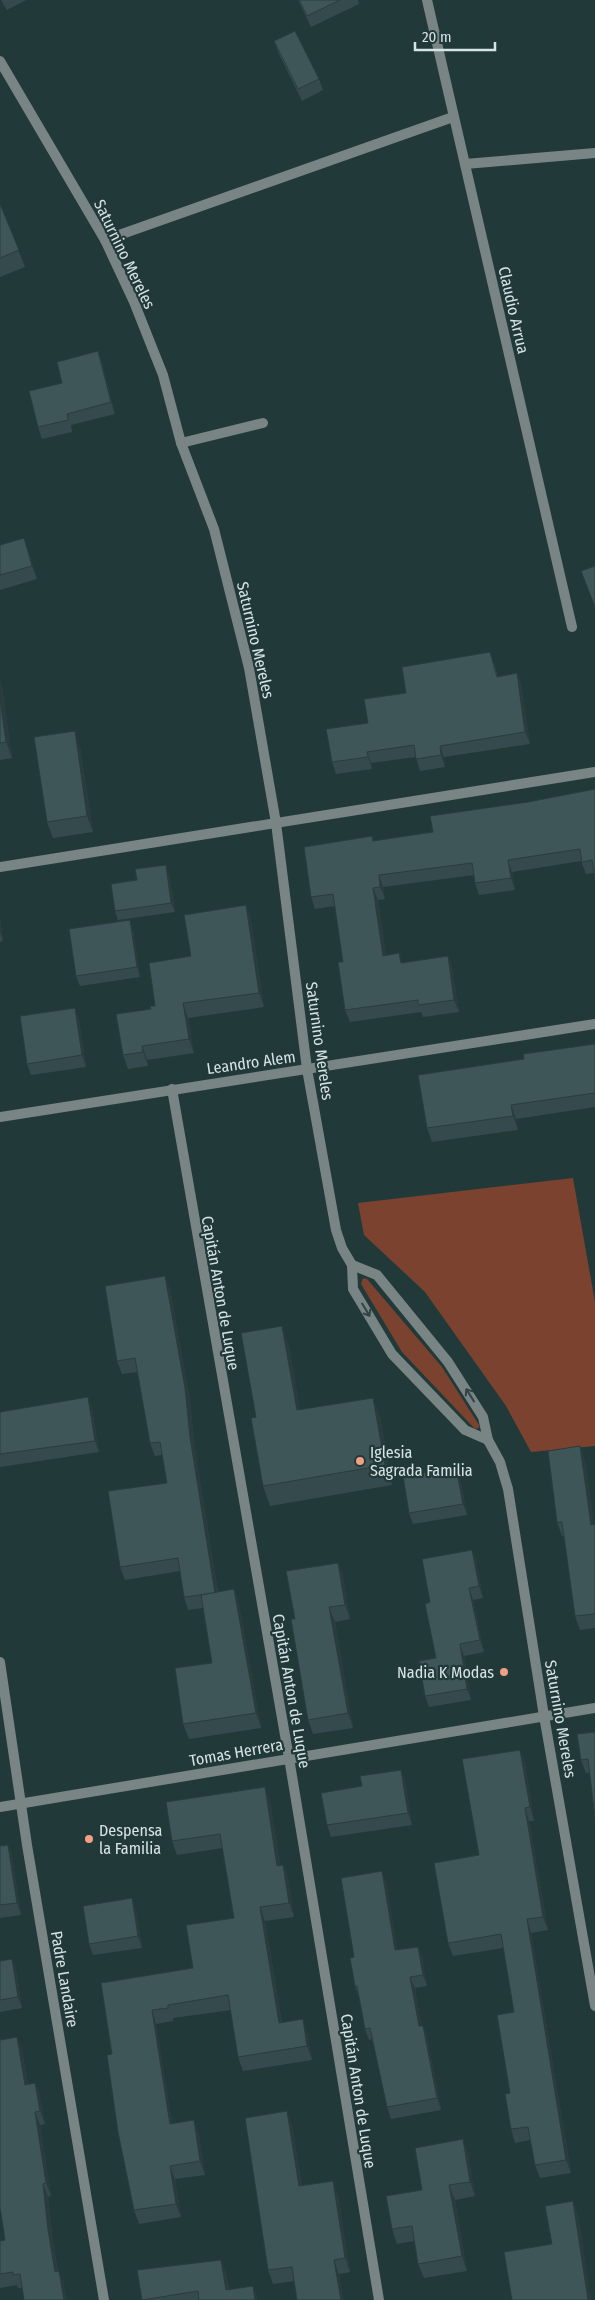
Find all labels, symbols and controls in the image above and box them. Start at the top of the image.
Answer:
scale bar [415,20,495,52]
text: 20 m [422,28,452,46]
street label: Saturnino Mereles [90,196,159,312]
street label: Claudio Arrua [494,265,533,356]
street label: Saturnino Mereles [233,580,278,701]
street label: Saturnino Mereles [302,981,337,1102]
street label: Leandro Alem [205,1047,297,1078]
street label: Capitán Anton de Luque [198,1214,243,1372]
one-way arrow [362,1303,372,1317]
one-way arrow [464,1389,474,1403]
place label: Iglesia Sagrada Familia [370,1443,473,1480]
marker: Iglesia Sagrada Familia [354,1455,366,1467]
street label: Capitán Anton de Luque [269,1612,314,1770]
street label: Saturnino Mereles [541,1659,580,1780]
place label: Nadia K Modas [397,1663,494,1682]
marker: Nadia K Modas [498,1666,510,1678]
street label: Tomas Herrera [188,1735,285,1770]
place label: Despensa la Familia [99,1821,163,1858]
marker: Despensa la Familia [83,1833,95,1845]
street label: Padre Landaire [47,1929,82,2029]
street label: Capitán Anton de Luque [337,2012,380,2170]

